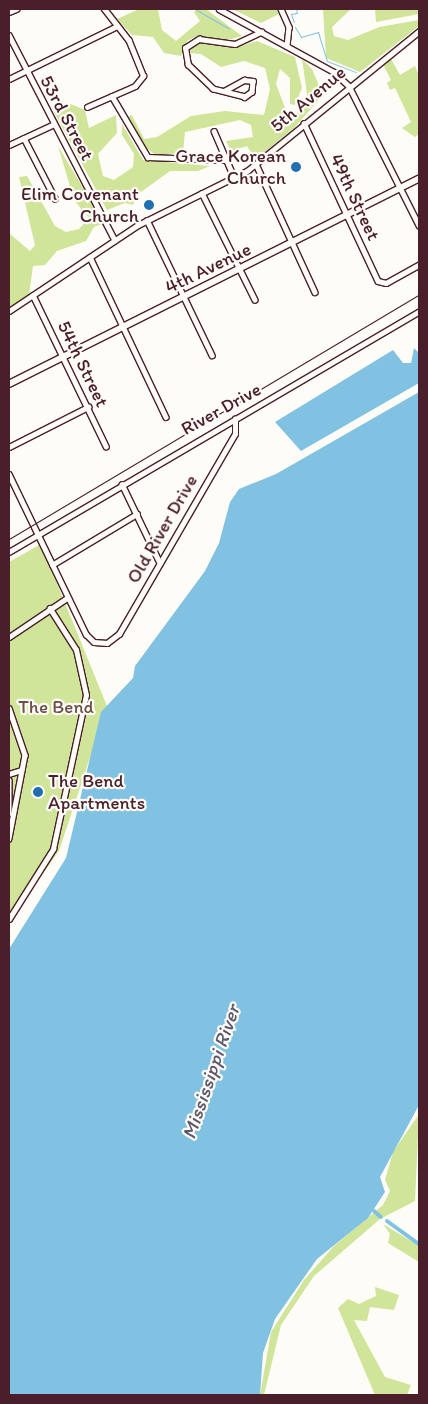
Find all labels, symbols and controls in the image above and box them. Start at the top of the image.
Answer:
street label: 5th Avenue [266,61,350,137]
street label: 53rd Street [35,72,99,164]
place label: Grace Korean Church [175,145,286,189]
street label: 49th Street [325,150,385,244]
marker: Grace Korean Church [290,161,302,173]
place label: Elim Covenant Church [21,183,139,227]
marker: Elim Covenant Church [143,199,155,211]
street label: 4th Avenue [162,238,254,298]
street label: 54th Street [52,317,114,411]
street label: River Drive [177,378,265,440]
street label: Old River Drive [122,470,202,588]
park label: The Bend [18,696,94,718]
place label: The Bend Apartments [48,770,145,814]
marker: The Bend Apartments [32,786,44,798]
water label: Mississippi River [177,1002,245,1142]

